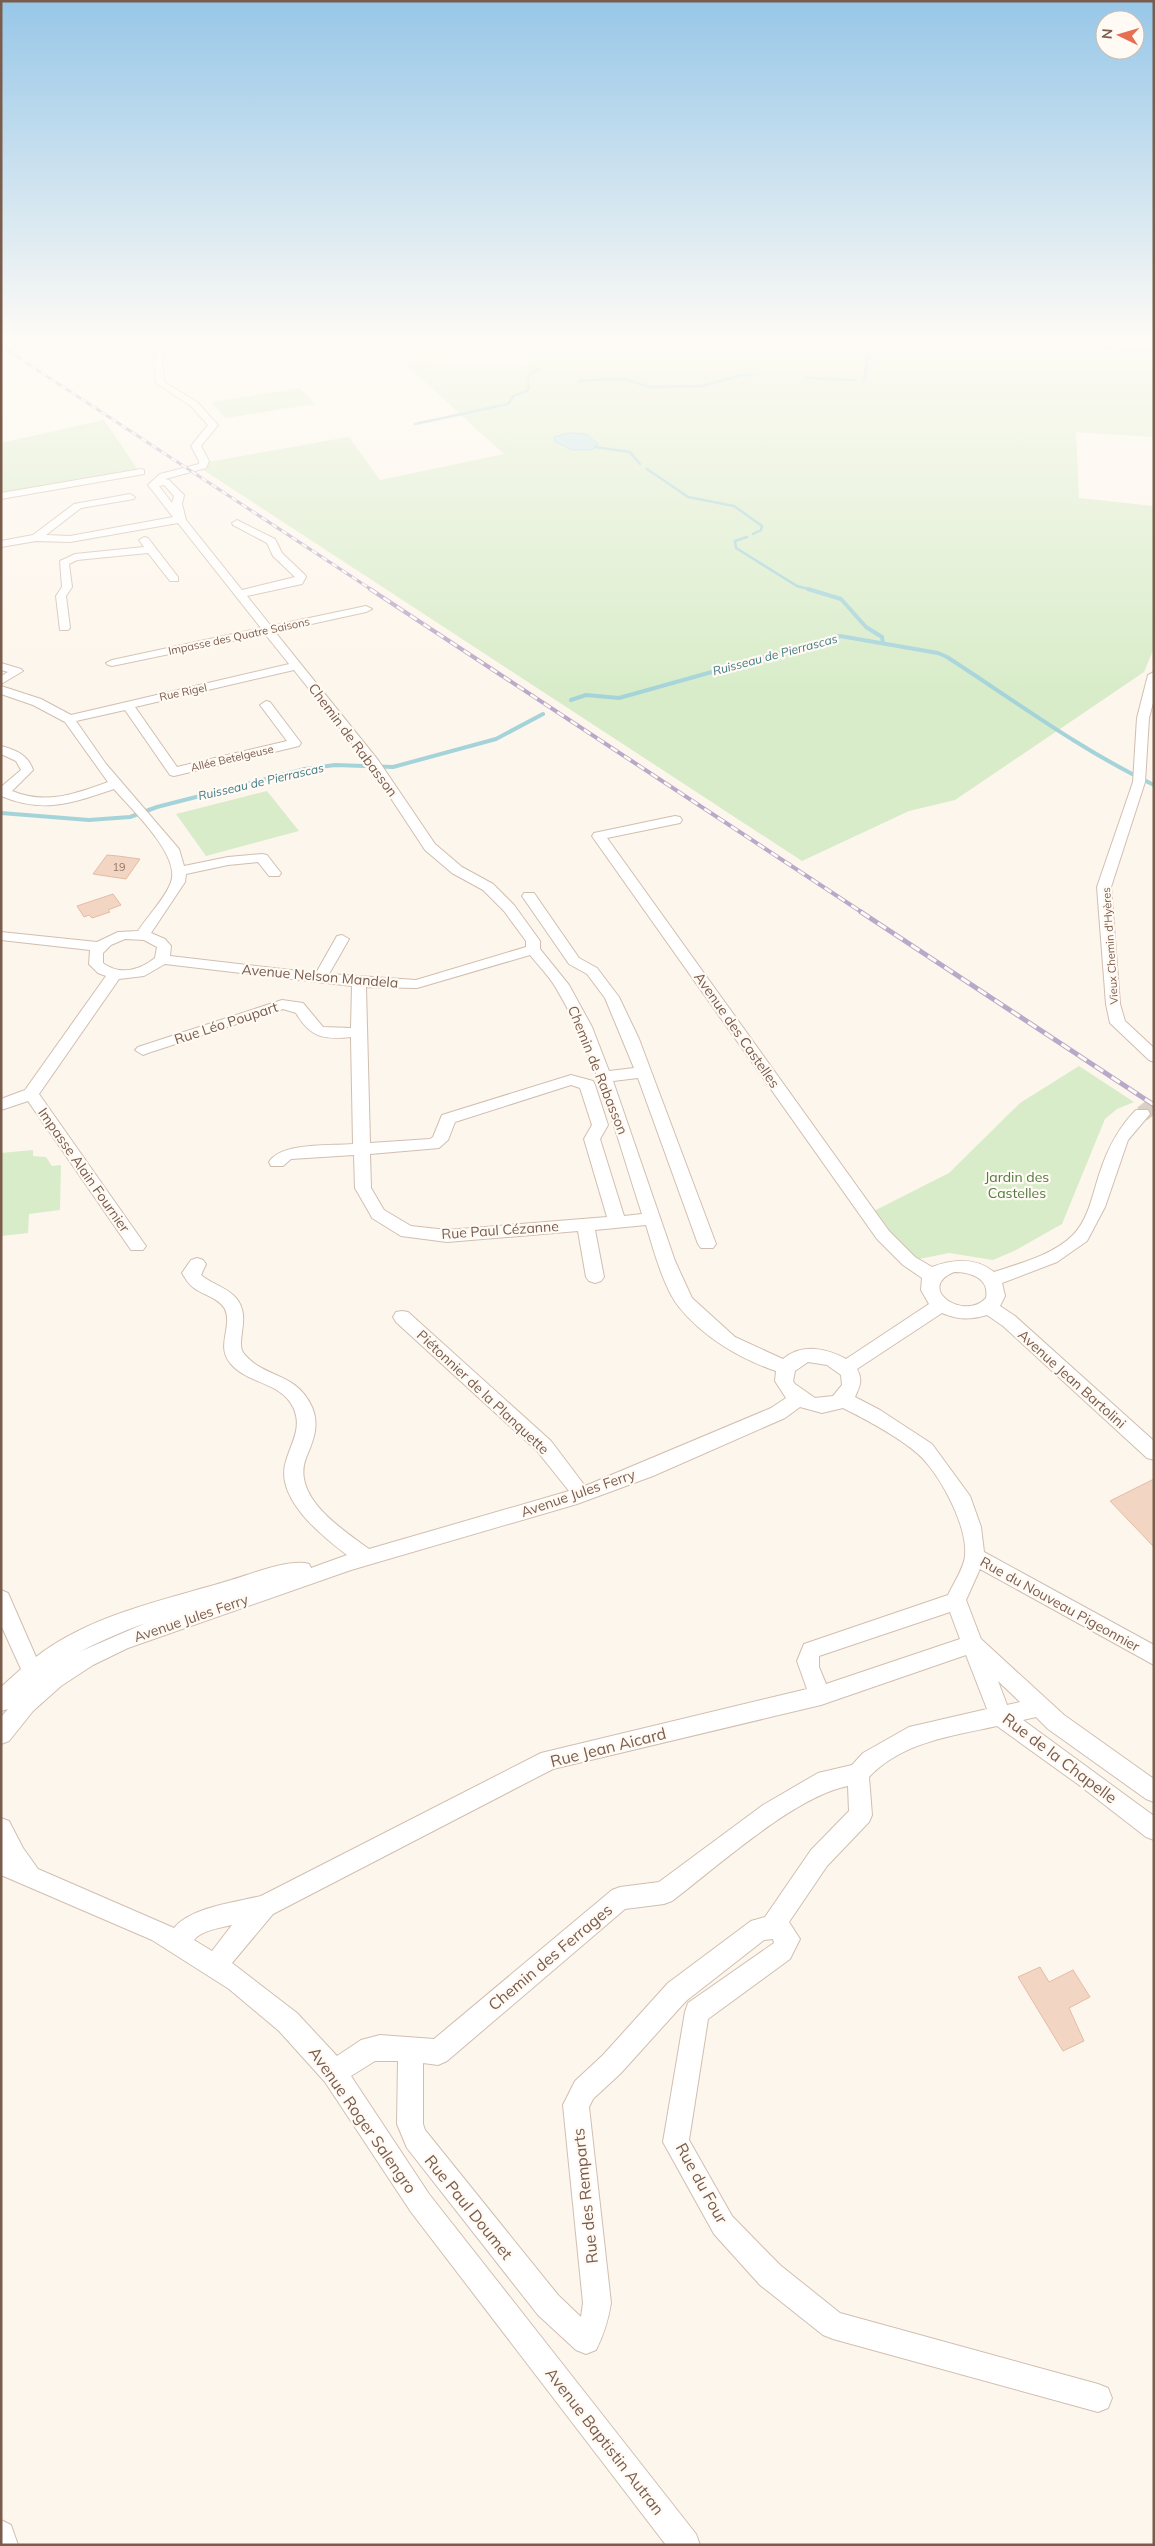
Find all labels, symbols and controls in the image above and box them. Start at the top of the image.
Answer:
north arrow [1095,10,1145,60]
text: N [1098,28,1116,40]
street label: Impasse des Quatre Saisons [167,614,311,658]
water label: Ruisseau de Pierrascas [711,631,839,678]
street label: Rue Rigel [158,680,208,704]
street label: Chemin de Rabasson [304,680,402,800]
street label: Allée Betelgeuse [189,742,275,774]
water label: Ruisseau de Pierrascas [197,760,325,803]
house number: 19 [112,860,126,874]
street label: Vieux Chemin d'Hyères [1099,887,1121,1005]
street label: Avenue Nelson Mandela [241,960,399,992]
street label: Avenue des Castelles [690,969,784,1091]
street label: Rue Léo Poupart [172,998,280,1048]
street label: Chemin de Rabasson [564,1003,632,1137]
street label: Impasse Alain Fournier [34,1104,134,1237]
park label: Jardin des Castelles [985,1168,1049,1202]
street label: Rue Paul Cézanne [441,1217,559,1243]
street label: Piétonnier de la Planquette [413,1326,553,1458]
street label: Avenue Jean Bartolini [1014,1326,1130,1432]
street label: Avenue Jules Ferry [518,1465,638,1521]
street label: Rue du Nouveau Pigeonnier [977,1553,1144,1656]
street label: Avenue Jules Ferry [131,1590,251,1646]
street label: Rue de la Chapelle [999,1709,1121,1807]
street label: Rue Jean Aicard [548,1723,668,1771]
street label: Chemin des Ferrages [484,1899,616,2015]
street label: Avenue Roger Salengro [305,2043,421,2197]
street label: Rue des Remparts [568,2127,602,2265]
street label: Rue du Four [672,2139,732,2227]
street label: Rue Paul Doumet [421,2151,518,2264]
street label: Avenue Baptistin Autran [541,2363,669,2519]

